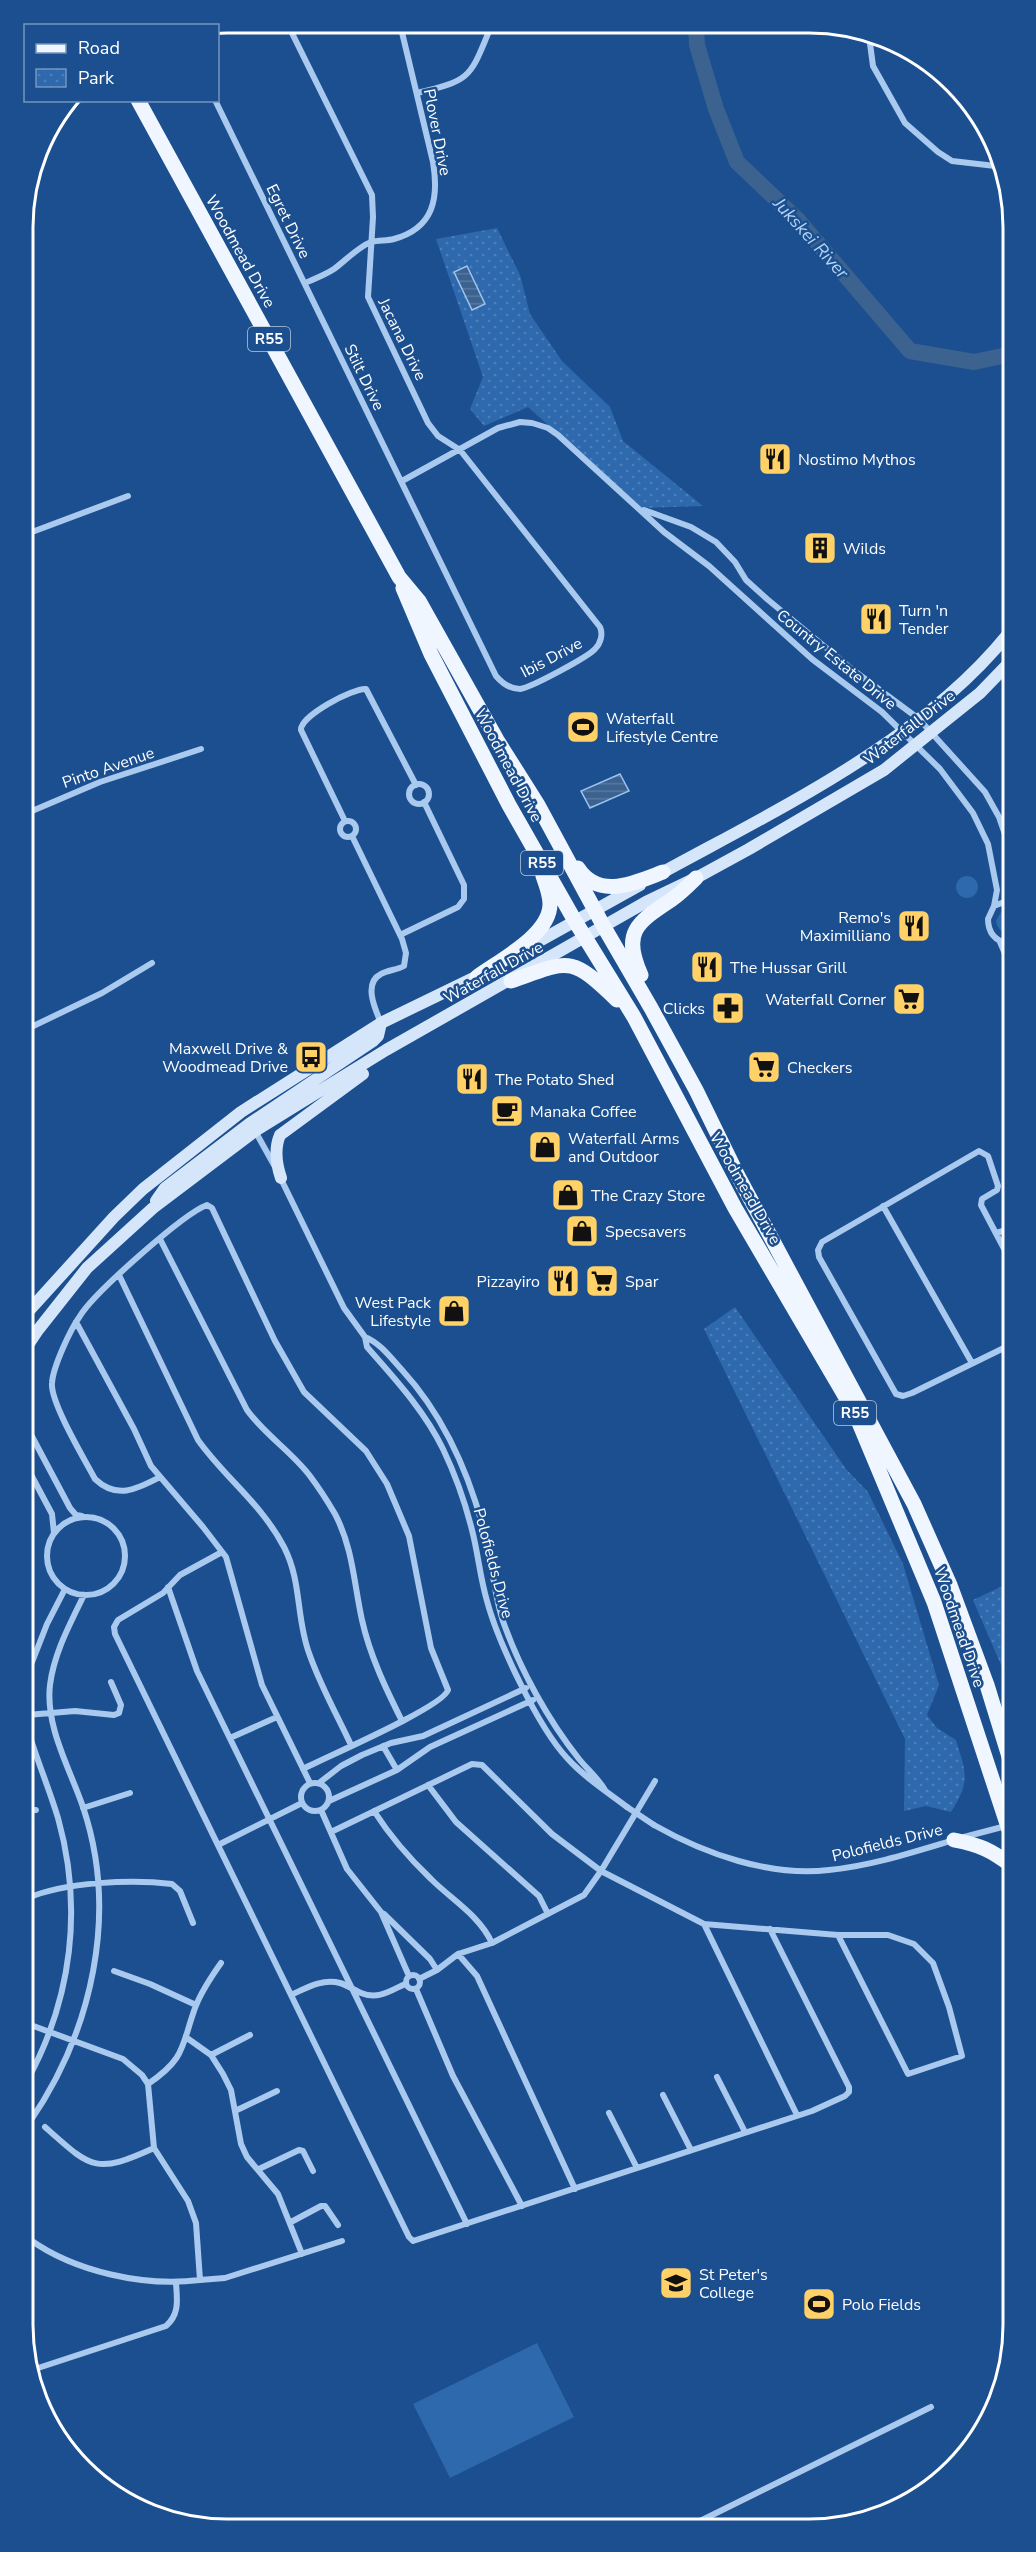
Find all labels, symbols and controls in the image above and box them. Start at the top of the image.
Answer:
legend [24,24,219,102]
text: Road [78,36,120,60]
text: Park [78,66,115,90]
street label: Plover Drive [418,87,456,177]
street label: Egret Drive [261,180,316,262]
street label: Woodmead Drive [200,191,280,312]
water label: Jukskei River [767,191,854,284]
street label: Jacana Drive [372,294,432,384]
road number: R55 [248,327,290,351]
street label: Stilt Drive [339,341,390,414]
restaurant icon: Nostimo Mythos [757,441,793,477]
place label: Nostimo Mythos [798,449,916,471]
building icon: Wilds [802,530,838,566]
place label: Wilds [843,538,886,560]
place label: Turn 'n Tender [899,600,949,640]
restaurant icon: Turn 'n Tender [858,601,894,637]
street label: Country Estate Drive [772,605,901,715]
street label: Ibis Drive [517,632,586,683]
street label: Waterfall Drive [859,685,960,771]
street label: Woodmead Drive [469,705,547,826]
place label: Waterfall Lifestyle Centre [606,708,718,748]
sports icon: Waterfall Lifestyle Centre [565,709,601,745]
street label: Pinto Avenue [59,742,157,794]
road number: R55 [521,851,563,875]
place label: Remo's Maximilliano [800,907,891,947]
restaurant icon: Remo's Maximilliano [896,908,932,944]
street label: Waterfall Drive [440,936,547,1009]
restaurant icon: The Hussar Grill [689,949,725,985]
place label: The Hussar Grill [730,957,847,979]
supermarket icon: Waterfall Corner [891,981,927,1017]
place label: Waterfall Corner [765,989,886,1011]
pharmacy icon: Clicks [710,990,746,1026]
place label: Clicks [663,998,705,1020]
place label: Maxwell Drive & Woodmead Drive [162,1038,288,1078]
bus stop icon: Maxwell Drive & Woodmead Drive [293,1039,329,1075]
supermarket icon: Checkers [746,1049,782,1085]
place label: Checkers [787,1057,852,1079]
restaurant icon: The Potato Shed [454,1061,490,1097]
place label: The Potato Shed [495,1069,614,1091]
cafe icon: Manaka Coffee [489,1093,525,1129]
place label: Manaka Coffee [530,1101,636,1123]
place label: Waterfall Arms and Outdoor [568,1128,679,1168]
street label: Woodmead Drive [704,1128,786,1249]
shop icon: Waterfall Arms and Outdoor [527,1129,563,1165]
shop icon: The Crazy Store [550,1177,586,1213]
place label: The Crazy Store [591,1185,705,1207]
shop icon: Specsavers [564,1213,600,1249]
place label: Specsavers [605,1221,686,1243]
restaurant icon: Pizzayiro [545,1263,581,1299]
supermarket icon: Spar [584,1263,620,1299]
place label: Pizzayiro [477,1271,540,1293]
place label: Spar [625,1271,659,1293]
place label: West Pack Lifestyle [355,1292,432,1332]
shop icon: West Pack Lifestyle [436,1293,472,1329]
road number: R55 [834,1401,876,1425]
street label: Polofields Drive [468,1506,518,1621]
street label: Woodmead Drive [928,1564,990,1690]
street label: Polofields Drive [830,1819,945,1867]
place label: St Peter's College [699,2264,768,2304]
school or university icon: St Peter's College [658,2265,694,2301]
sports icon: Polo Fields [801,2286,837,2322]
place label: Polo Fields [842,2294,921,2316]

